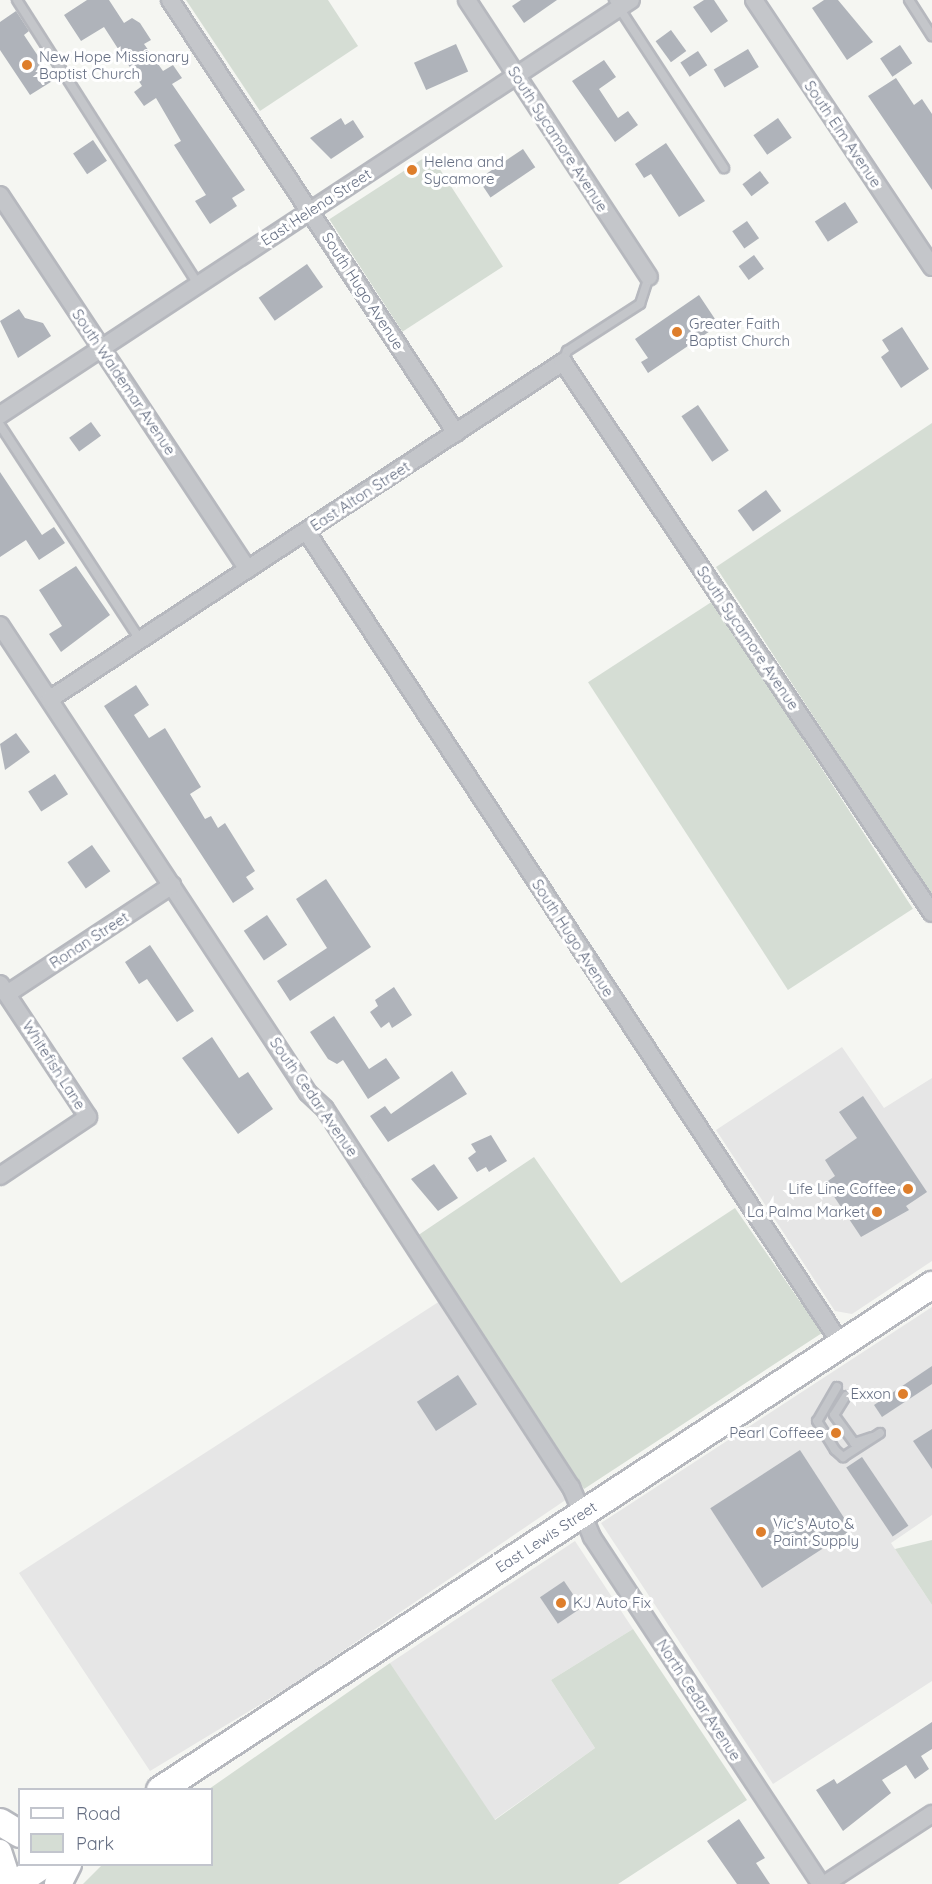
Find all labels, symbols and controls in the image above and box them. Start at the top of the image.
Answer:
place label: New Hope Missionary Baptist Church [39,47,189,82]
marker: New Hope Missionary Baptist Church [20,58,34,72]
street label: South Sycamore Avenue [504,63,612,215]
street label: South Elm Avenue [801,77,885,191]
place label: Helena and Sycamore [424,152,504,187]
marker: Helena and Sycamore [405,163,419,177]
street label: East Helena Street [258,165,374,249]
street label: South Hugo Avenue [318,229,408,353]
street label: South Waldemar Avenue [68,306,180,458]
place label: Greater Faith Baptist Church [689,314,790,349]
marker: Greater Faith Baptist Church [670,325,684,339]
street label: East Alton Street [307,457,413,535]
street label: South Sycamore Avenue [693,563,803,713]
street label: South Hugo Avenue [528,876,618,1000]
street label: Ronan Street [46,908,132,972]
street label: Whitefish Lane [19,1017,89,1113]
street label: South Cedar Avenue [266,1034,362,1160]
place label: Life Line Coffee [788,1180,896,1198]
marker: Life Line Coffee [901,1182,915,1196]
place label: La Palma Market [747,1203,865,1221]
marker: La Palma Market [870,1205,884,1219]
place label: Exxon [850,1385,891,1403]
marker: Exxon [896,1387,910,1401]
place label: Pearl Coffeee [729,1424,824,1442]
marker: Pearl Coffeee [829,1426,843,1440]
street label: East Lewis Street [492,1498,600,1576]
place label: Vic's Auto & Paint Supply [773,1514,859,1549]
marker: Vic's Auto & Paint Supply [754,1525,768,1539]
place label: KJ Auto Fix [573,1594,651,1612]
marker: KJ Auto Fix [554,1596,568,1610]
street label: North Cedar Avenue [653,1636,745,1764]
legend [18,1788,213,1866]
text: Road [76,1802,121,1825]
text: Park [76,1832,114,1855]

